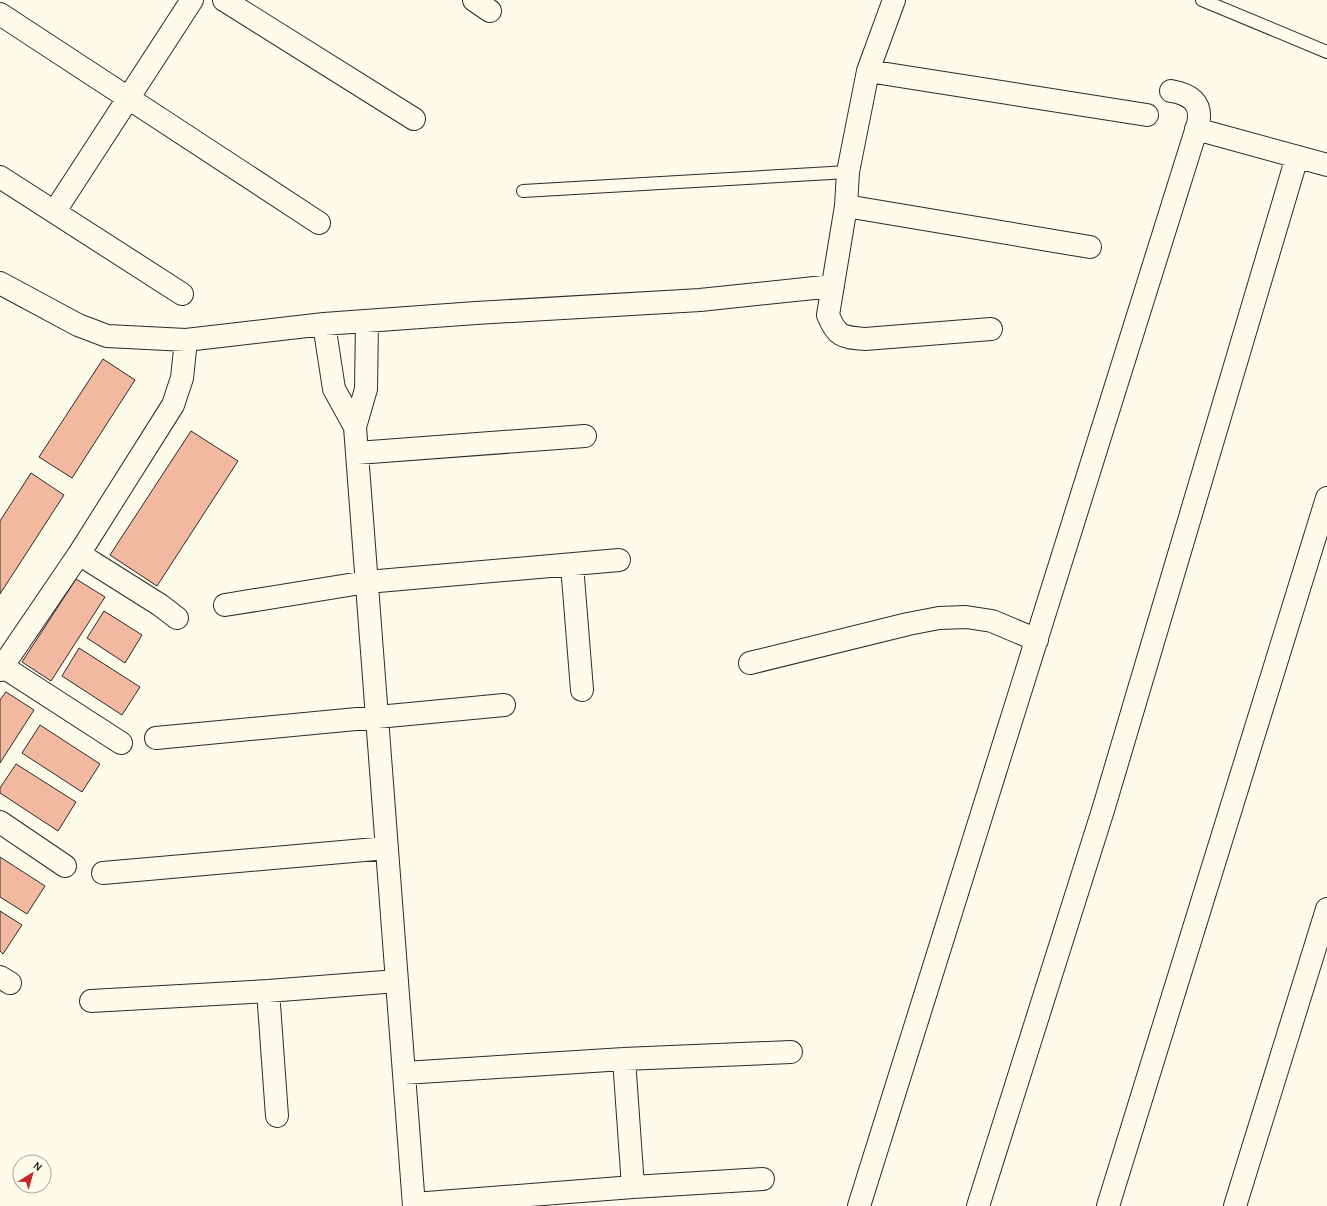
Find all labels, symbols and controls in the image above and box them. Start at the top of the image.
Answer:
north arrow [12,1154,52,1194]
text: N [31,1160,44,1173]

